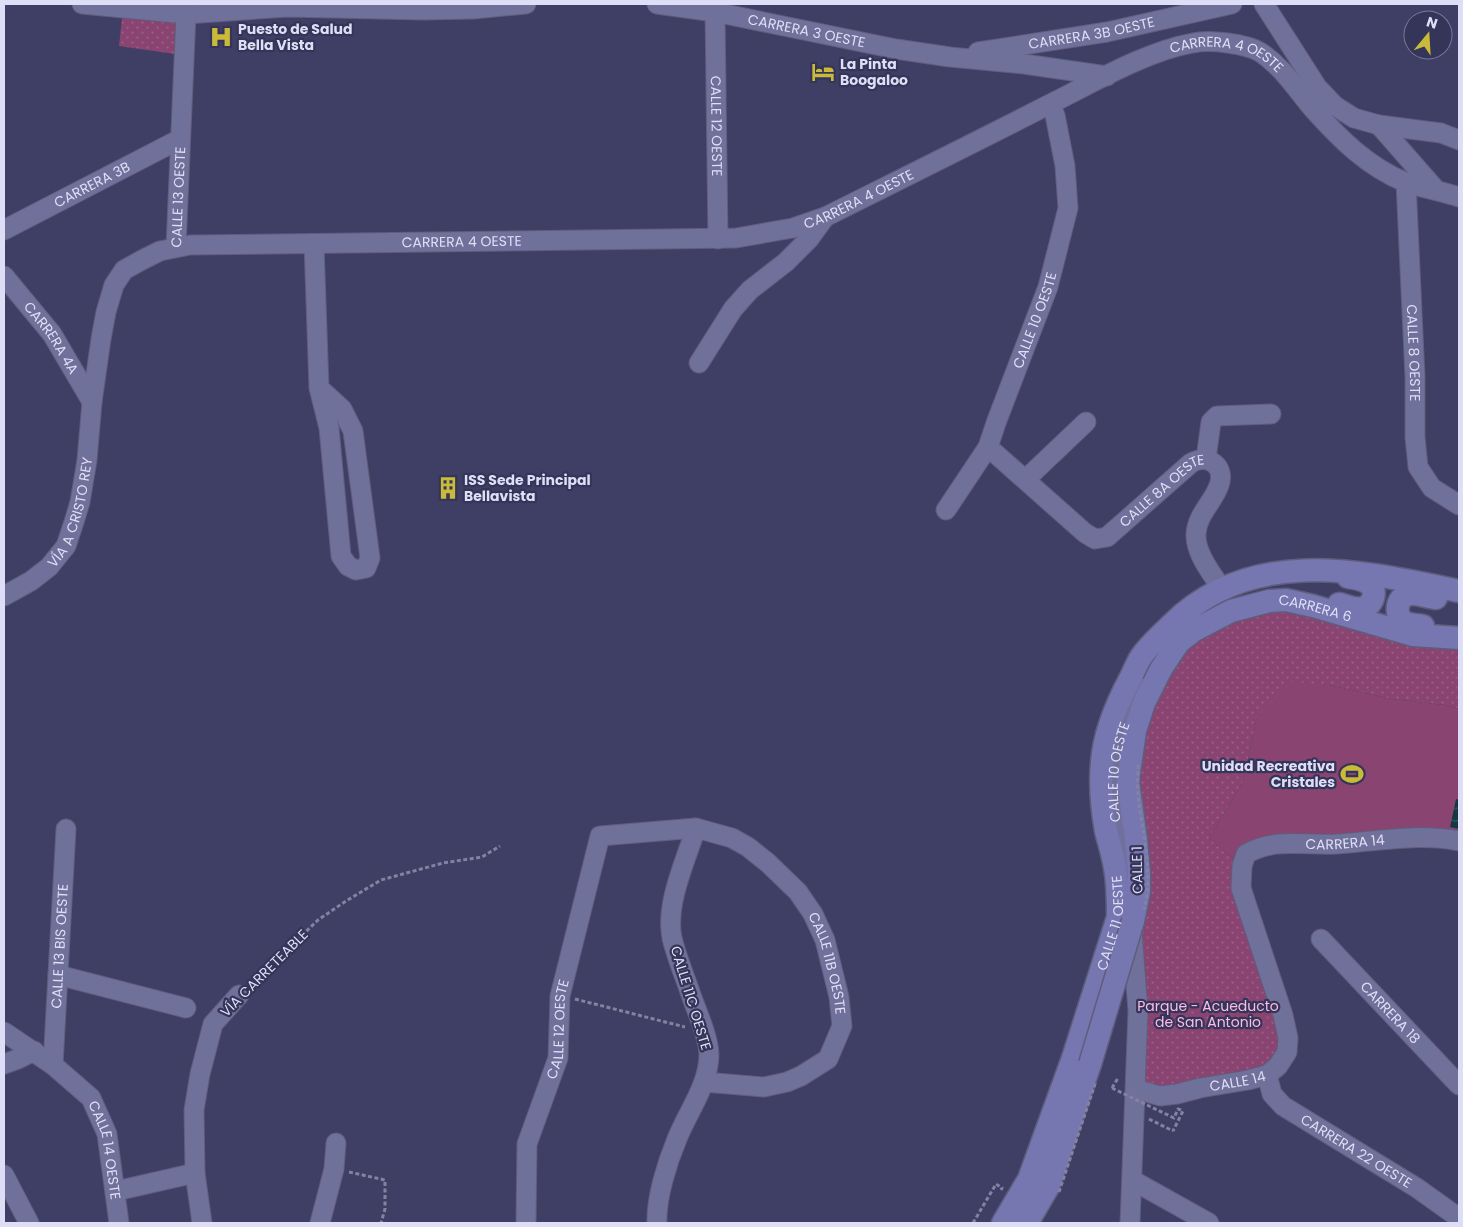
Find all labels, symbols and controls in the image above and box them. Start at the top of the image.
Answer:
street label: CARRERA 3 OESTE [746,9,867,52]
north arrow [1403,10,1453,60]
text: N [1424,11,1440,34]
street label: CARRERA 3B OESTE [1027,12,1156,54]
place label: Puesto de Salud Bella Vista [238,19,352,55]
hospital icon: Puesto de Salud Bella Vista [208,24,234,50]
street label: CARRERA 4 OESTE [1167,32,1288,77]
place label: La Pinta Boogaloo [840,54,908,90]
hotel icon: La Pinta Boogaloo [810,59,836,85]
street label: CALLE 12 OESTE [706,75,727,177]
street label: CALLE 13 OESTE [166,146,190,248]
street label: CARRERA 3B [50,157,133,212]
street label: CARRERA 4 OESTE [801,164,917,234]
street label: CARRERA 4 OESTE [402,231,522,252]
street label: CALLE 10 OESTE [1008,270,1061,371]
street label: CARRERA 4A [19,297,83,378]
street label: CALLE 8 OESTE [1402,304,1425,401]
street label: CALLE 8A OESTE [1115,449,1205,532]
street label: VÍA A CRISTO REY [43,456,97,572]
place label: ISS Sede Principal Bellavista [464,470,591,506]
building icon: ISS Sede Principal Bellavista [435,475,461,501]
street label: CARRERA 6 [1278,590,1354,627]
street label: CALLE 10 OESTE [1103,719,1135,824]
place label: Unidad Recreativa Cristales [1202,756,1335,792]
sports icon: Unidad Recreativa Cristales [1339,761,1365,787]
street label: CARRERA 14 [1305,829,1386,854]
street label: CALLE 1 [1127,846,1147,894]
street label: CALLE 11 OESTE [1092,874,1128,973]
street label: CALLE 13 BIS OESTE [46,883,73,1009]
street label: CALLE 11B OESTE [803,909,851,1015]
street label: VÍA CARRETEABLE [216,925,312,1021]
street label: CALLE 11C OESTE [666,943,716,1053]
street label: CALLE 12 OESTE [541,977,574,1082]
street label: CARRERA 18 [1356,977,1425,1048]
park label: Parque - Acueducto de San Antonio [1137,996,1279,1032]
street label: CALLE 14 [1208,1066,1268,1096]
street label: CALLE 14 OESTE [83,1097,126,1201]
street label: CARRERA 22 OESTE [1297,1109,1416,1193]

